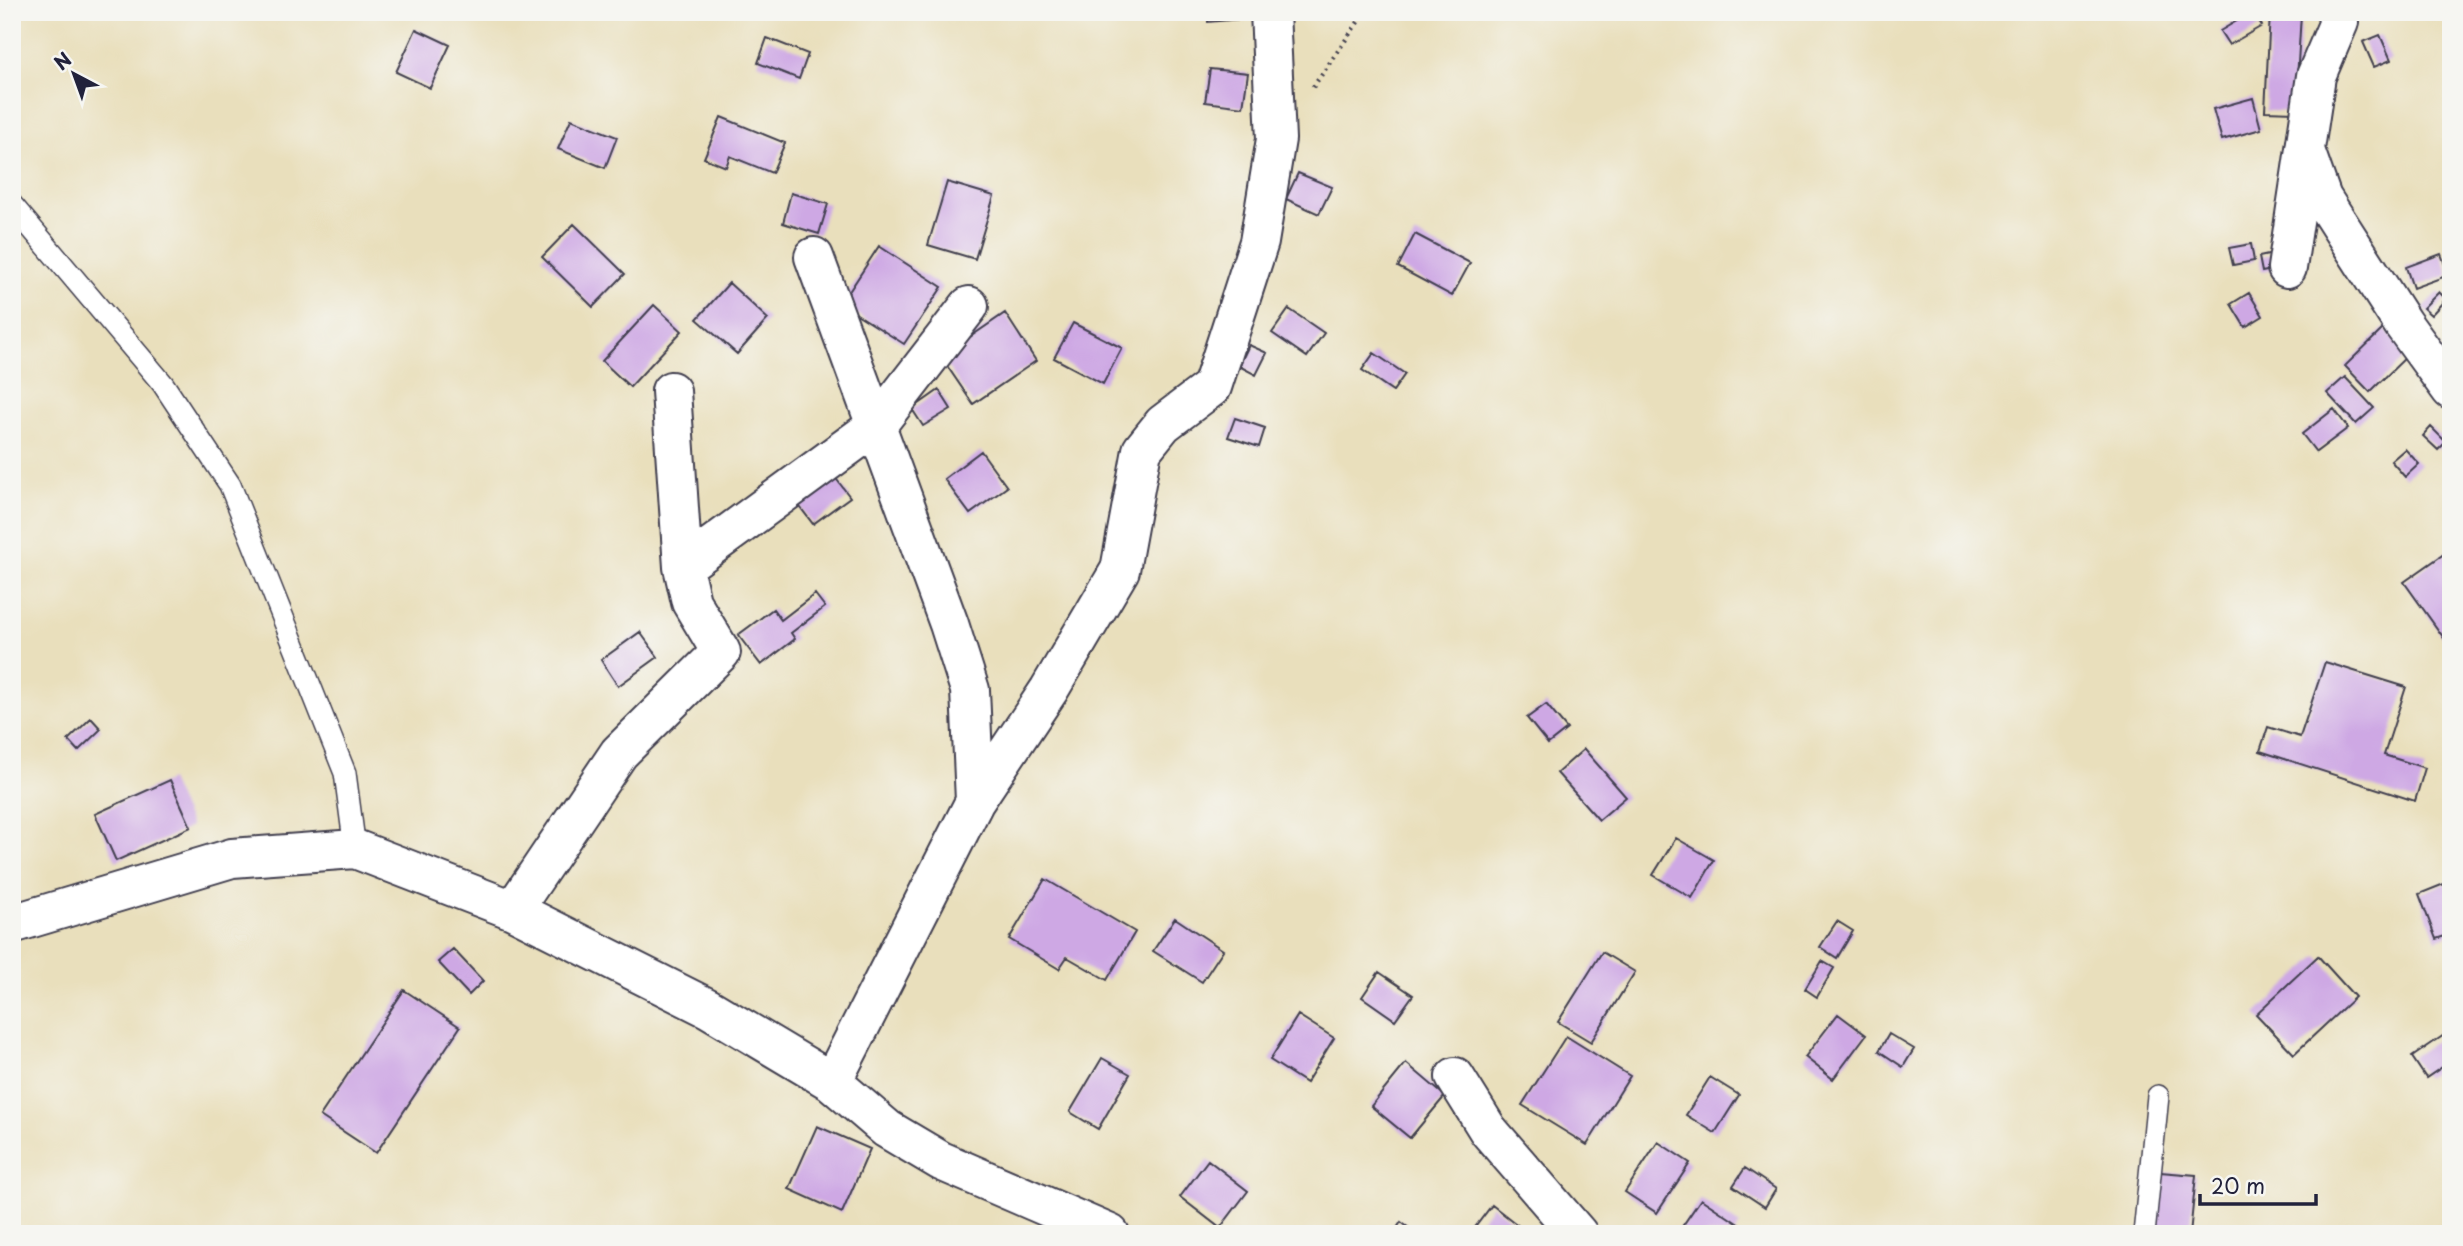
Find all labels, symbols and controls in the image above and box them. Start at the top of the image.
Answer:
north arrow [38,38,108,108]
text: N [47,45,77,76]
scale bar [2200,1162,2316,1206]
text: 20 m [2211,1169,2265,1201]

